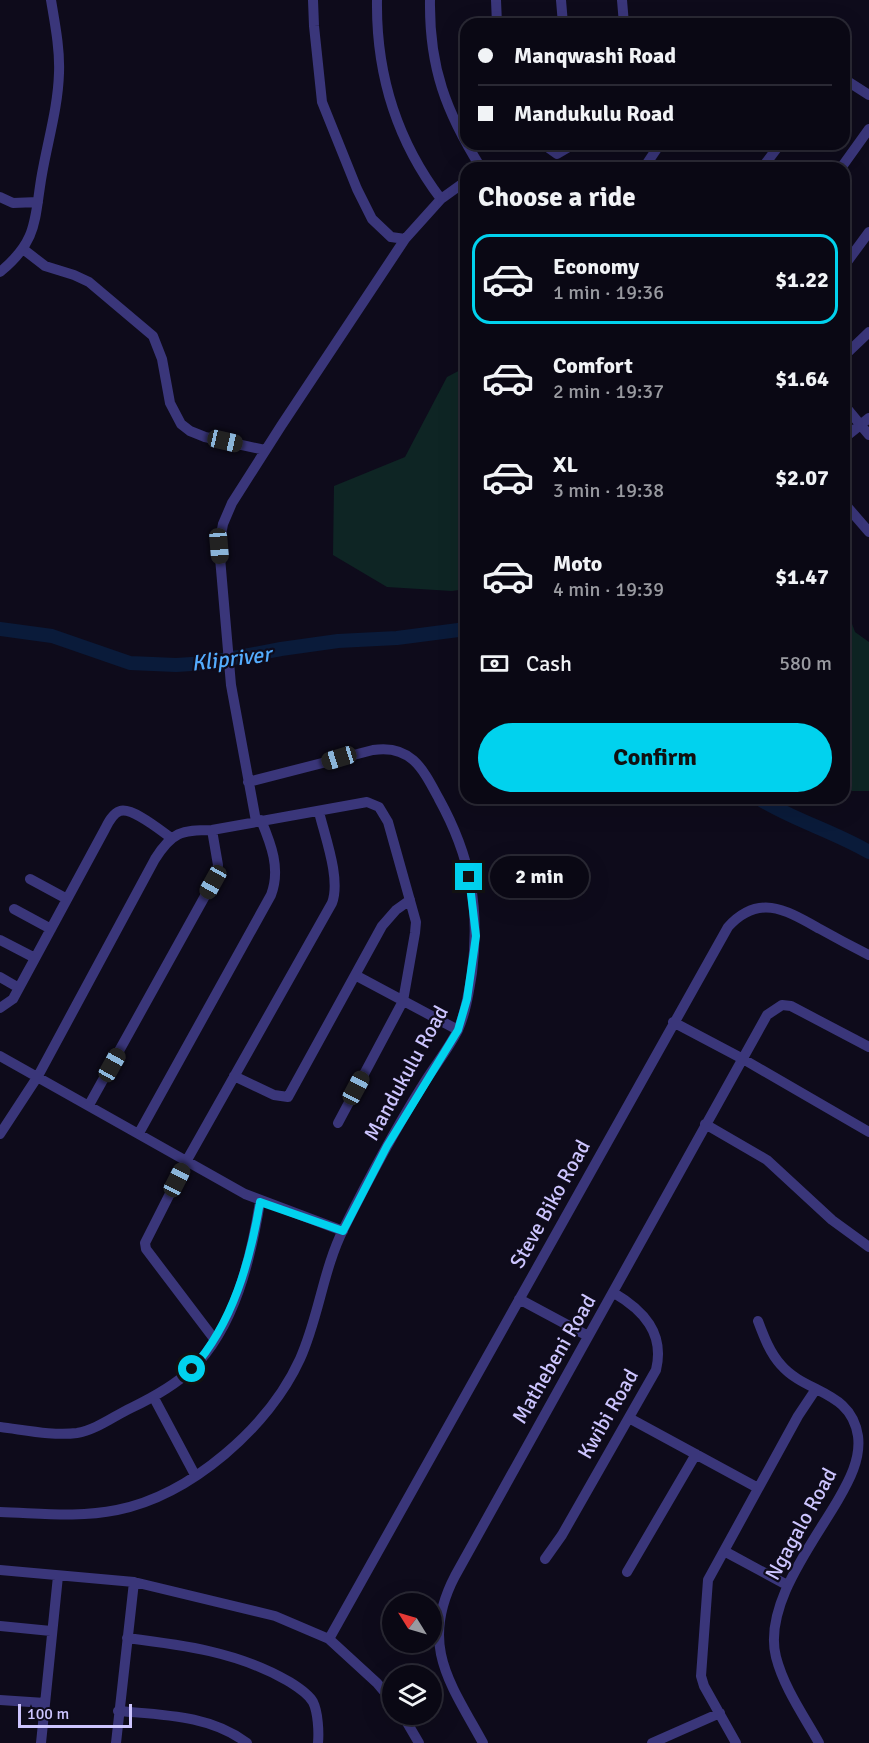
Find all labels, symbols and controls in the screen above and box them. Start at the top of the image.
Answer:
text: Manqwashi Road [514,42,676,69]
text: Mandukulu Road [514,100,674,127]
text: Choose a ride [478,181,636,214]
icon: car [481,252,535,306]
text: Economy [553,253,639,280]
text: $1.22 [775,266,829,293]
text: 1 min · 19:36 [553,280,664,305]
icon: car [481,351,535,405]
text: Comfort [553,352,633,379]
text: $1.64 [775,365,829,392]
text: 2 min · 19:37 [553,379,664,404]
car [205,428,245,454]
icon: car [481,450,535,504]
text: XL [553,451,578,478]
text: $2.07 [775,464,829,491]
text: 3 min · 19:38 [553,478,664,503]
car [208,527,230,565]
icon: car [481,549,535,603]
text: Moto [553,550,602,577]
text: $1.47 [775,563,829,590]
text: 4 min · 19:39 [553,577,664,602]
water label: Klipriver [190,640,275,677]
icon: cash [478,647,511,680]
text: Cash [526,650,572,677]
text: 580 m [779,651,832,676]
button: Confirm [478,723,832,792]
car [319,744,359,772]
callout: 2 min [490,856,589,898]
car [196,862,230,902]
route end [455,863,482,890]
text: 2 min [515,864,564,889]
street label: Mandukulu Road [358,1001,454,1145]
car [95,1045,129,1085]
car [340,1068,372,1108]
street label: Steve Biko Road [504,1135,596,1273]
car [161,1160,193,1200]
street label: Mathebeni Road [506,1290,602,1428]
route start [178,1355,205,1382]
street label: Kwibi Road [572,1364,644,1464]
street label: Ngagalo Road [760,1463,842,1585]
north arrow [382,1593,442,1653]
map controls [382,1593,442,1725]
button: layers [382,1665,442,1725]
scale bar [18,1701,132,1728]
text: 100 m [27,1704,69,1724]

